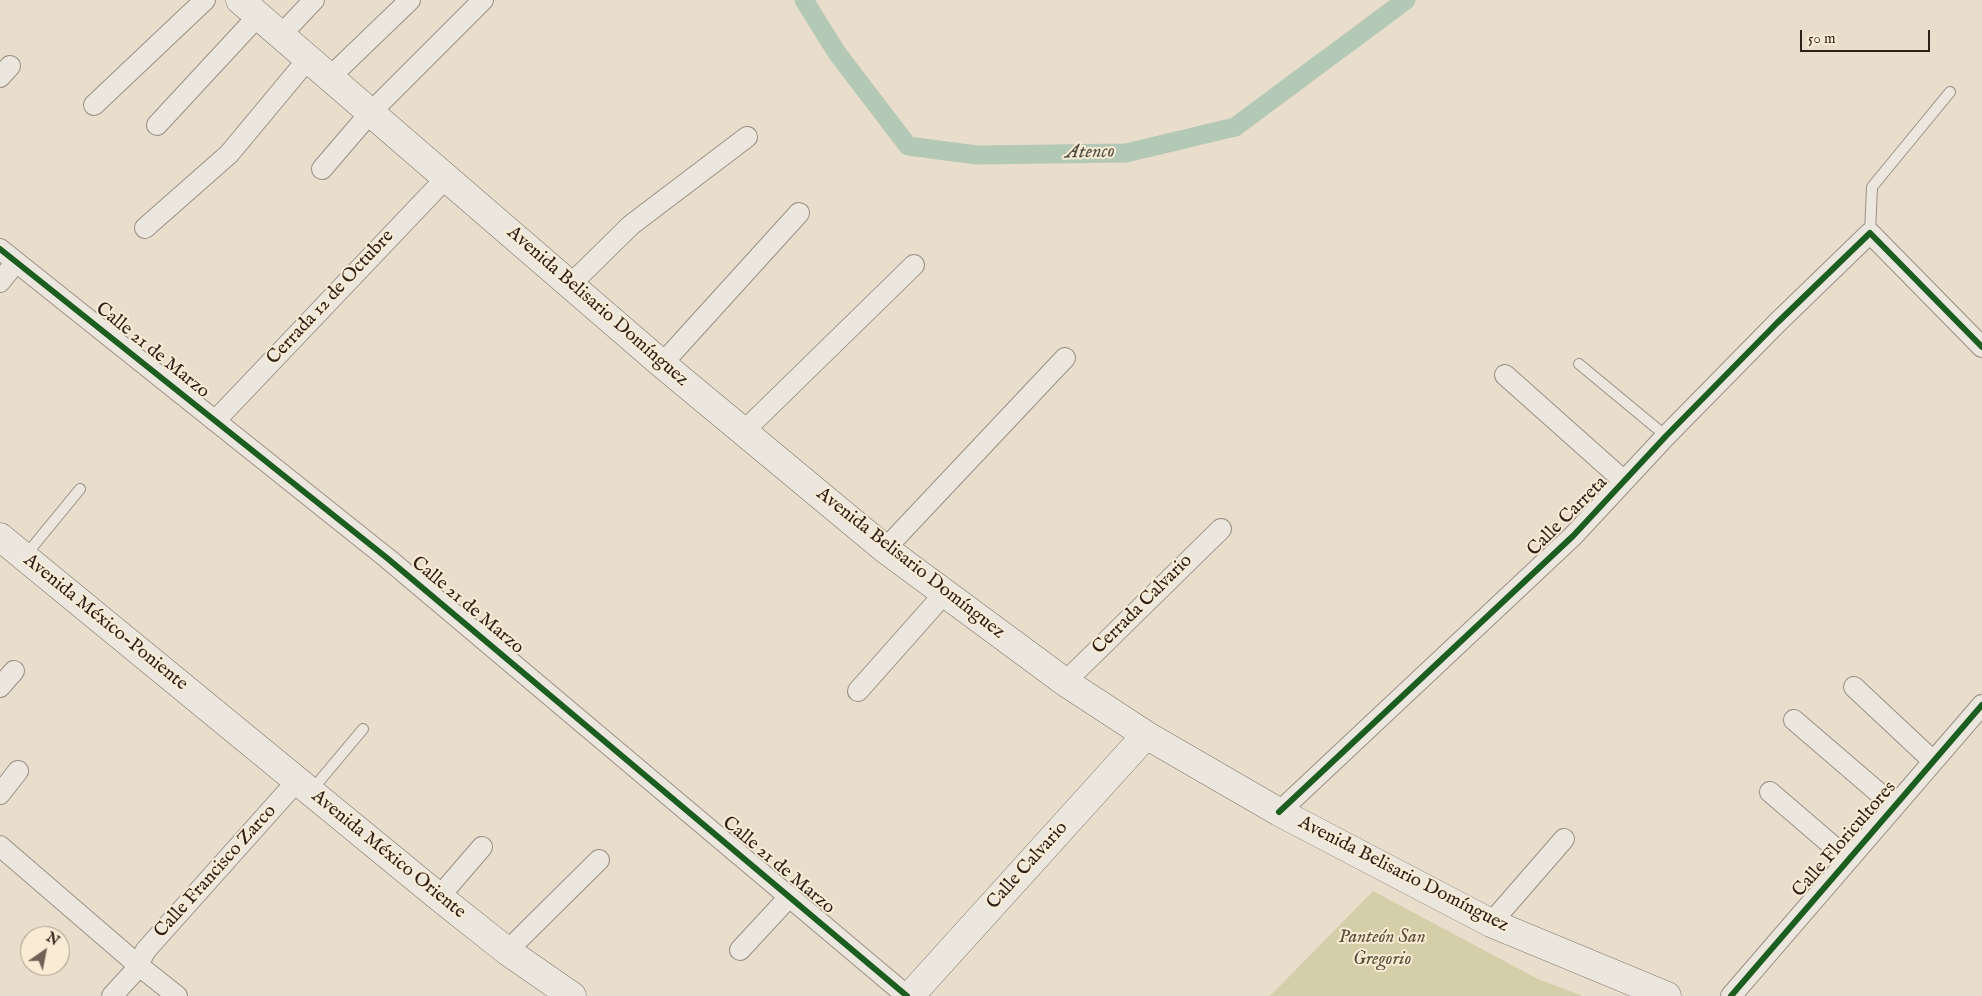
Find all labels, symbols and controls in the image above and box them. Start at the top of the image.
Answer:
scale bar [1802,20,1932,52]
text: 50 m [1808,29,1836,48]
water label: Atenco [1065,141,1115,165]
street label: Avenida Belisario Domínguez [502,222,692,392]
street label: Cerrada 12 de Octubre [263,226,399,370]
street label: Calle 21 de Marzo [90,298,214,404]
street label: Calle Carreta [1523,472,1613,562]
street label: Avenida Belisario Domínguez [811,483,1009,645]
street label: Avenida México-Poniente [18,550,192,696]
street label: Cerrada Calvario [1088,550,1198,660]
street label: Calle 21 de Marzo [406,552,528,660]
street label: Calle Floricultores [1788,777,1902,903]
street label: Avenida México Oriente [306,786,470,924]
street label: Calle Francisco Zarco [150,801,282,943]
street label: Calle 21 de Marzo [717,812,839,920]
street label: Avenida Belisario Domínguez [1294,812,1512,938]
street label: Calle Calvario [983,817,1073,915]
north arrow [20,926,70,976]
park label: Panteón San Gregorio [1338,927,1426,971]
text: N [43,928,63,950]

